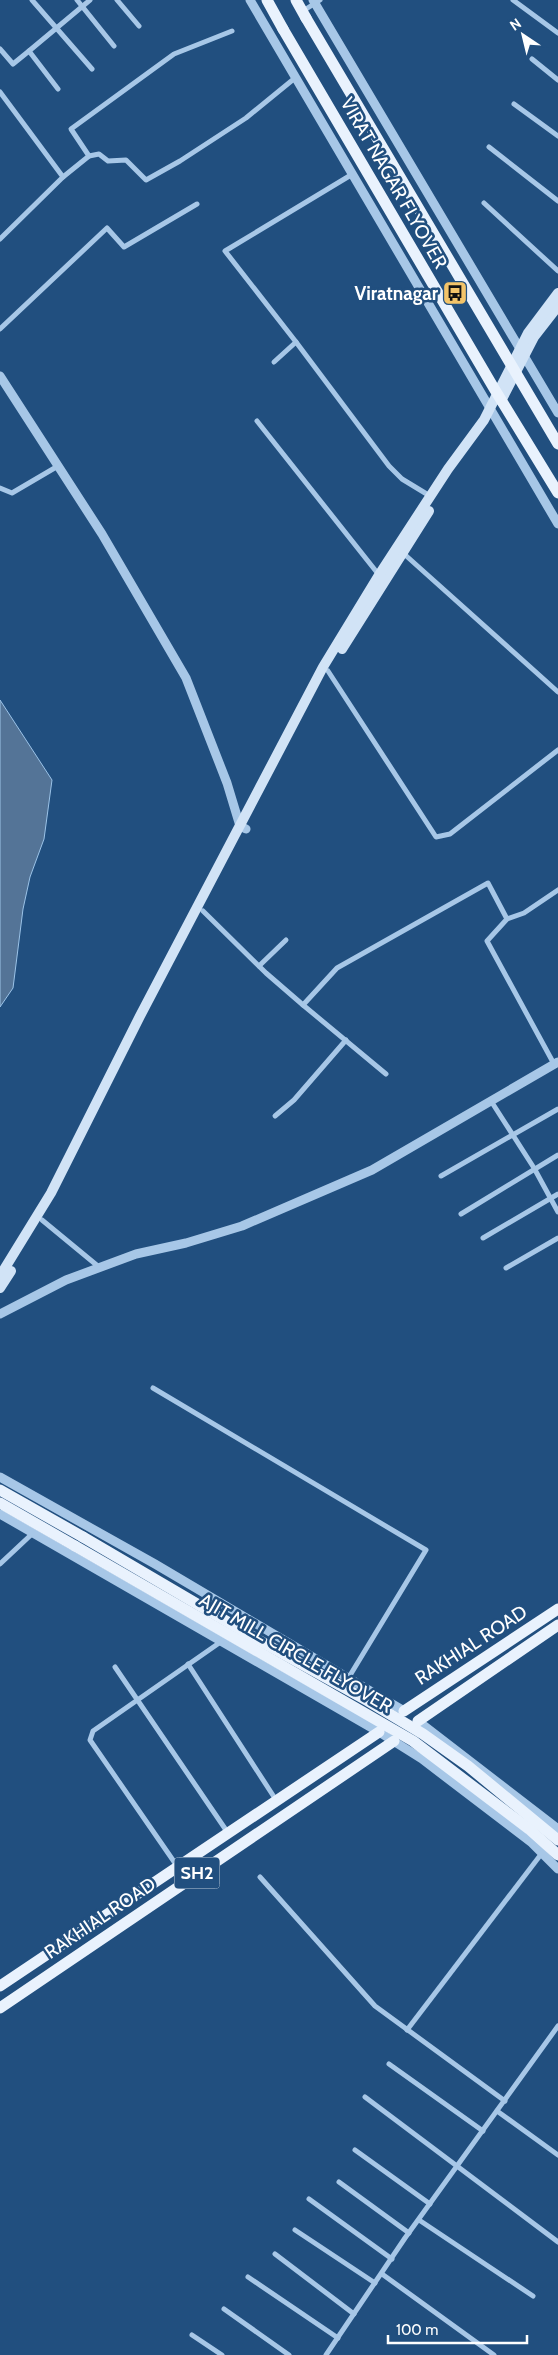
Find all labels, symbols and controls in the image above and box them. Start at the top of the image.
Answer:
north arrow [498,10,548,60]
text: N [506,14,525,35]
street label: VIRAT NAGAR FLYOVER [336,93,453,273]
bus stop icon: Viratnagar [442,280,468,306]
place label: Viratnagar [355,282,439,305]
street label: AJIT MILL CIRCLE FLYOVER [195,1588,397,1718]
street label: RAKHIAL ROAD [411,1600,532,1690]
road number: SH2 [174,1858,220,1889]
street label: RAKHIAL ROAD [40,1872,160,1964]
scale bar [388,2312,527,2344]
text: 100 m [396,2321,438,2339]

